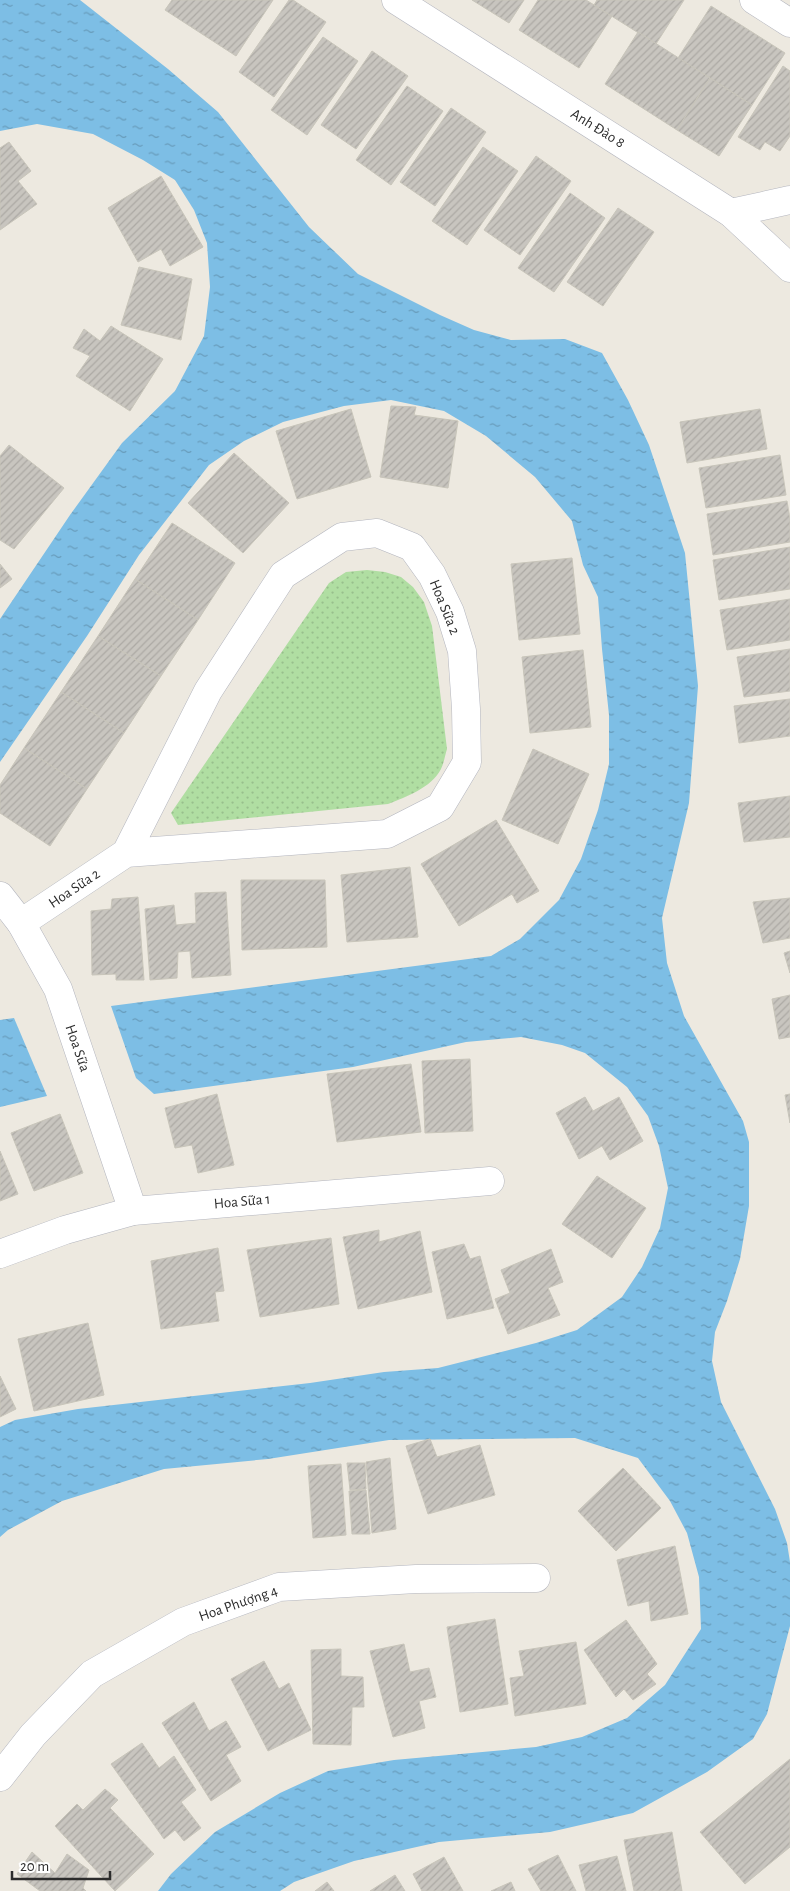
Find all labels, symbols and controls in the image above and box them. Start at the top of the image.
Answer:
street label: Anh Đào 8 [568,106,627,151]
street label: Hoa Sữa 2 [427,577,462,637]
street label: Hoa Sữa 2 [46,866,103,911]
street label: Hoa Sữa [62,1023,93,1074]
street label: Hoa Sữa 1 [213,1192,271,1211]
street label: Hoa Phượng 4 [197,1583,280,1624]
scale bar [12,1848,110,1880]
text: 20 m [20,1859,49,1874]

